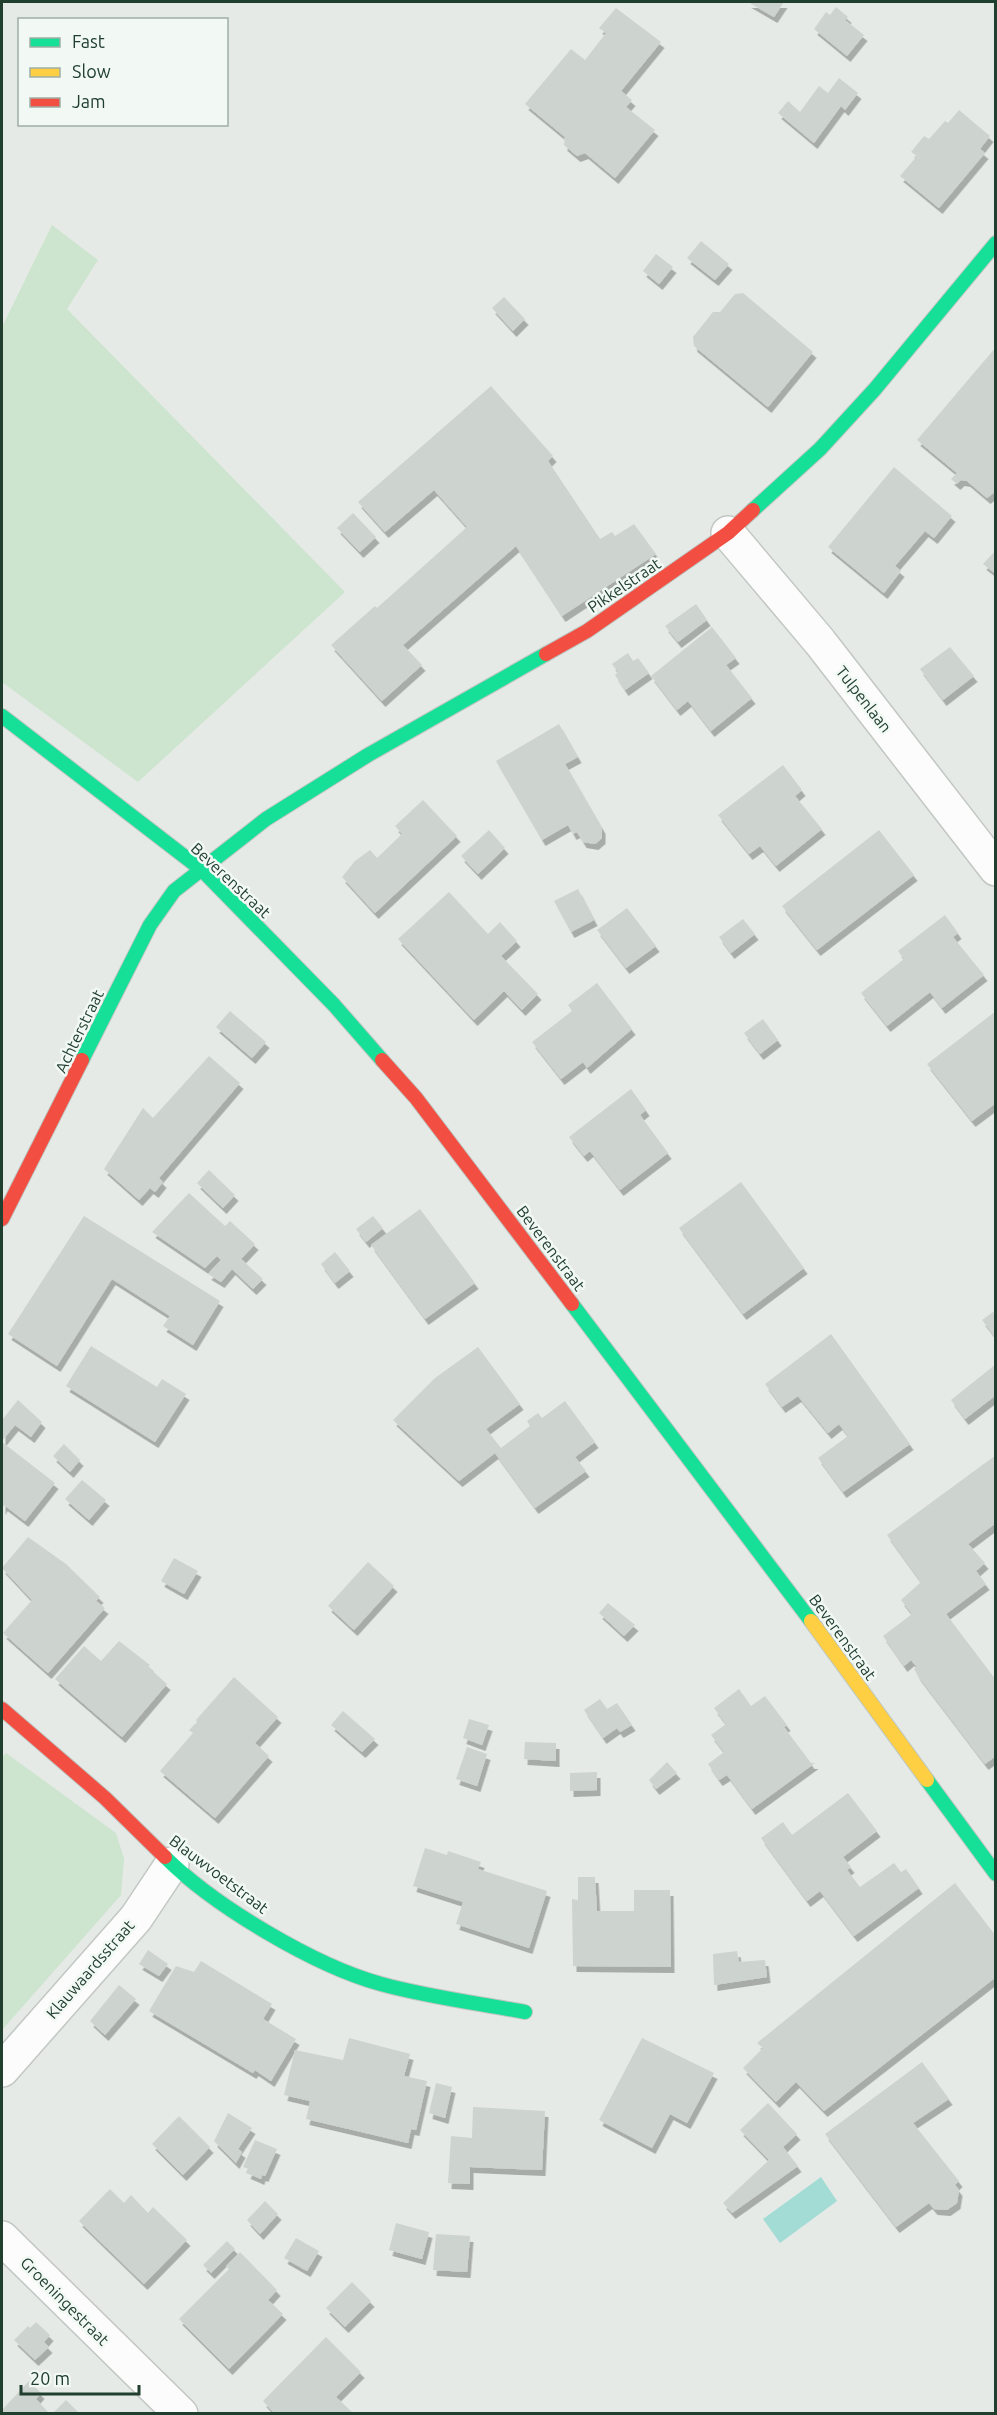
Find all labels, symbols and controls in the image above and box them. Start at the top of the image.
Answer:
legend [18,18,228,126]
text: Fast [72,31,105,51]
text: Slow [72,61,111,81]
text: Jam [72,91,106,111]
street label: Pikkelstraat [584,554,665,616]
street label: Tulpenlaan [833,662,895,736]
street label: Beverenstraat [188,839,275,922]
street label: Achterstraat [51,986,107,1075]
street label: Beverenstraat [513,1202,589,1295]
street label: Beverenstraat [806,1591,881,1684]
street label: Blauwvoetstraat [166,1831,272,1917]
street label: Klauwaardsstraat [42,1916,138,2022]
street label: Groeningestraat [17,2253,113,2349]
scale bar [21,2358,140,2396]
text: 20 m [30,2368,70,2388]

